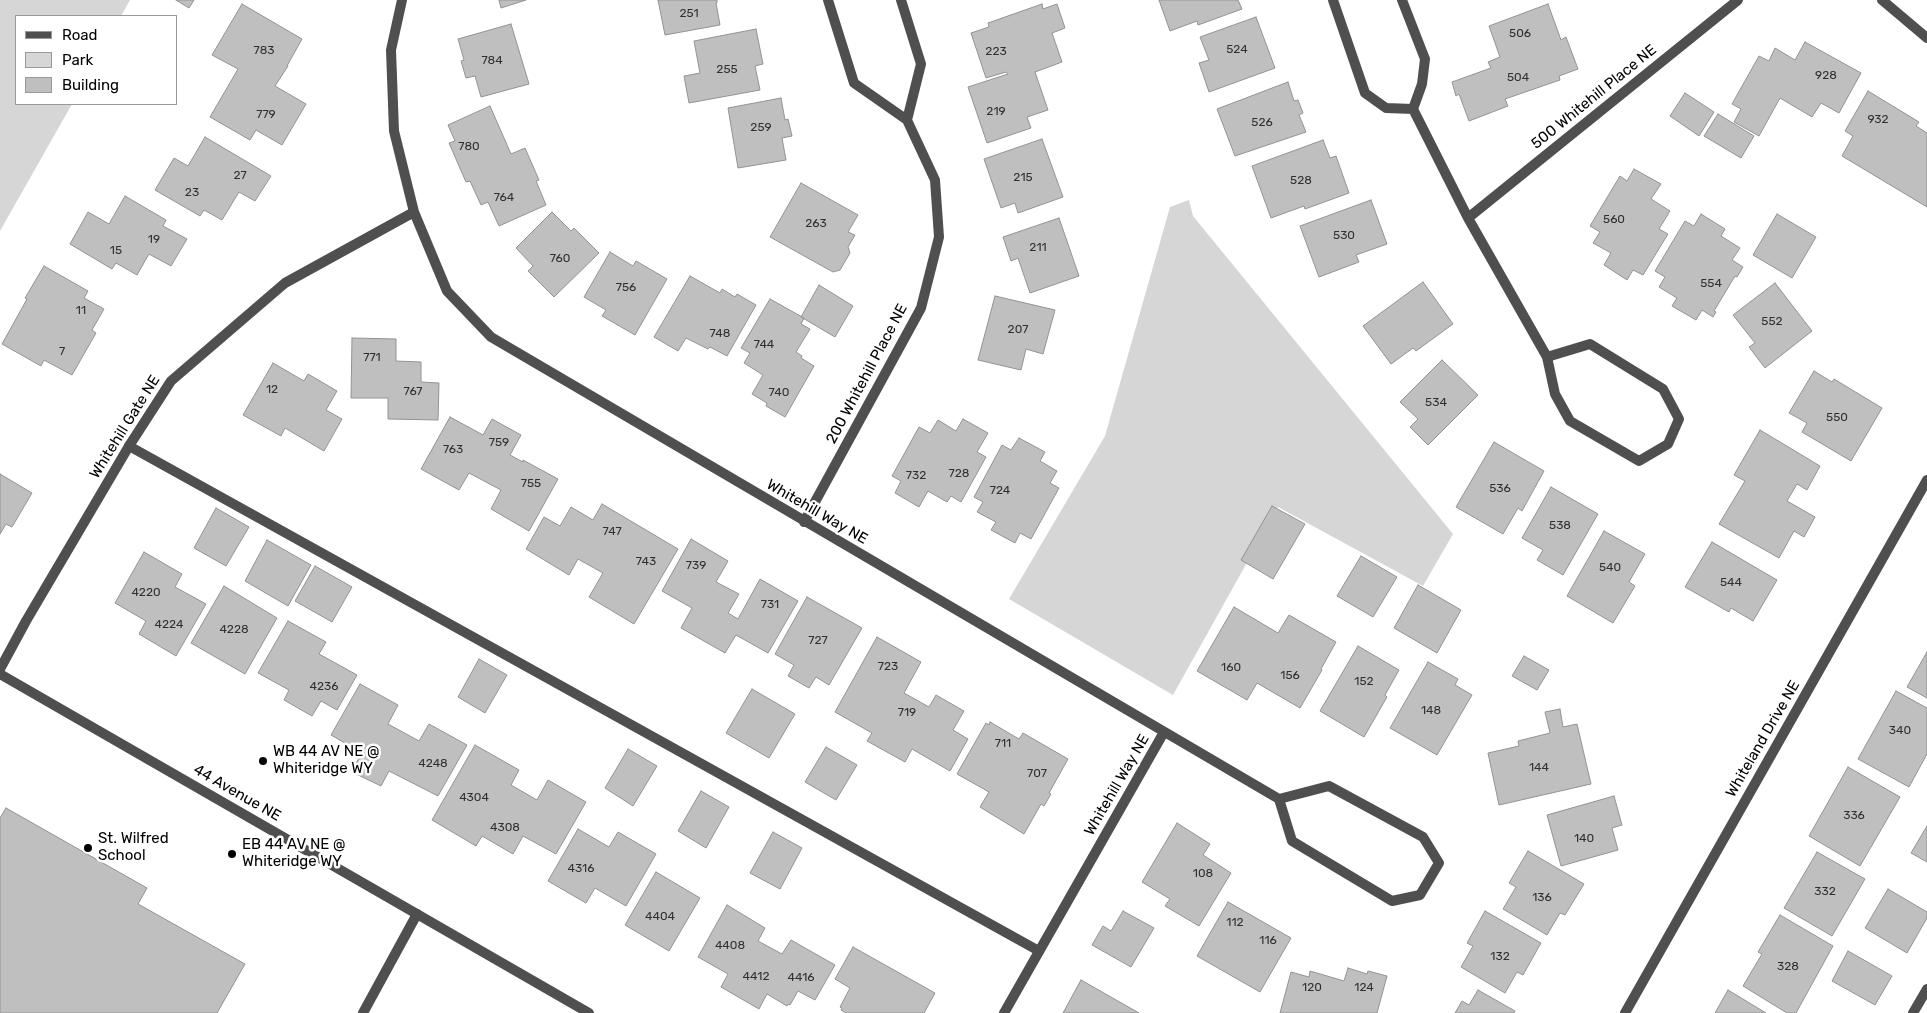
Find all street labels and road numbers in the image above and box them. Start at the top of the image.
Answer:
street label: 500 Whitehill Place NE [1528,41,1660,153]
street label: 200 Whitehill Place NE [822,301,912,447]
street label: Whitehill Gate NE [86,372,164,482]
street label: Whitehill Way NE [763,476,871,548]
street label: Whiteland Drive NE [1722,677,1804,801]
street label: Whitehill Way NE [1081,731,1153,839]
street label: 44 Avenue NE [190,761,284,825]

